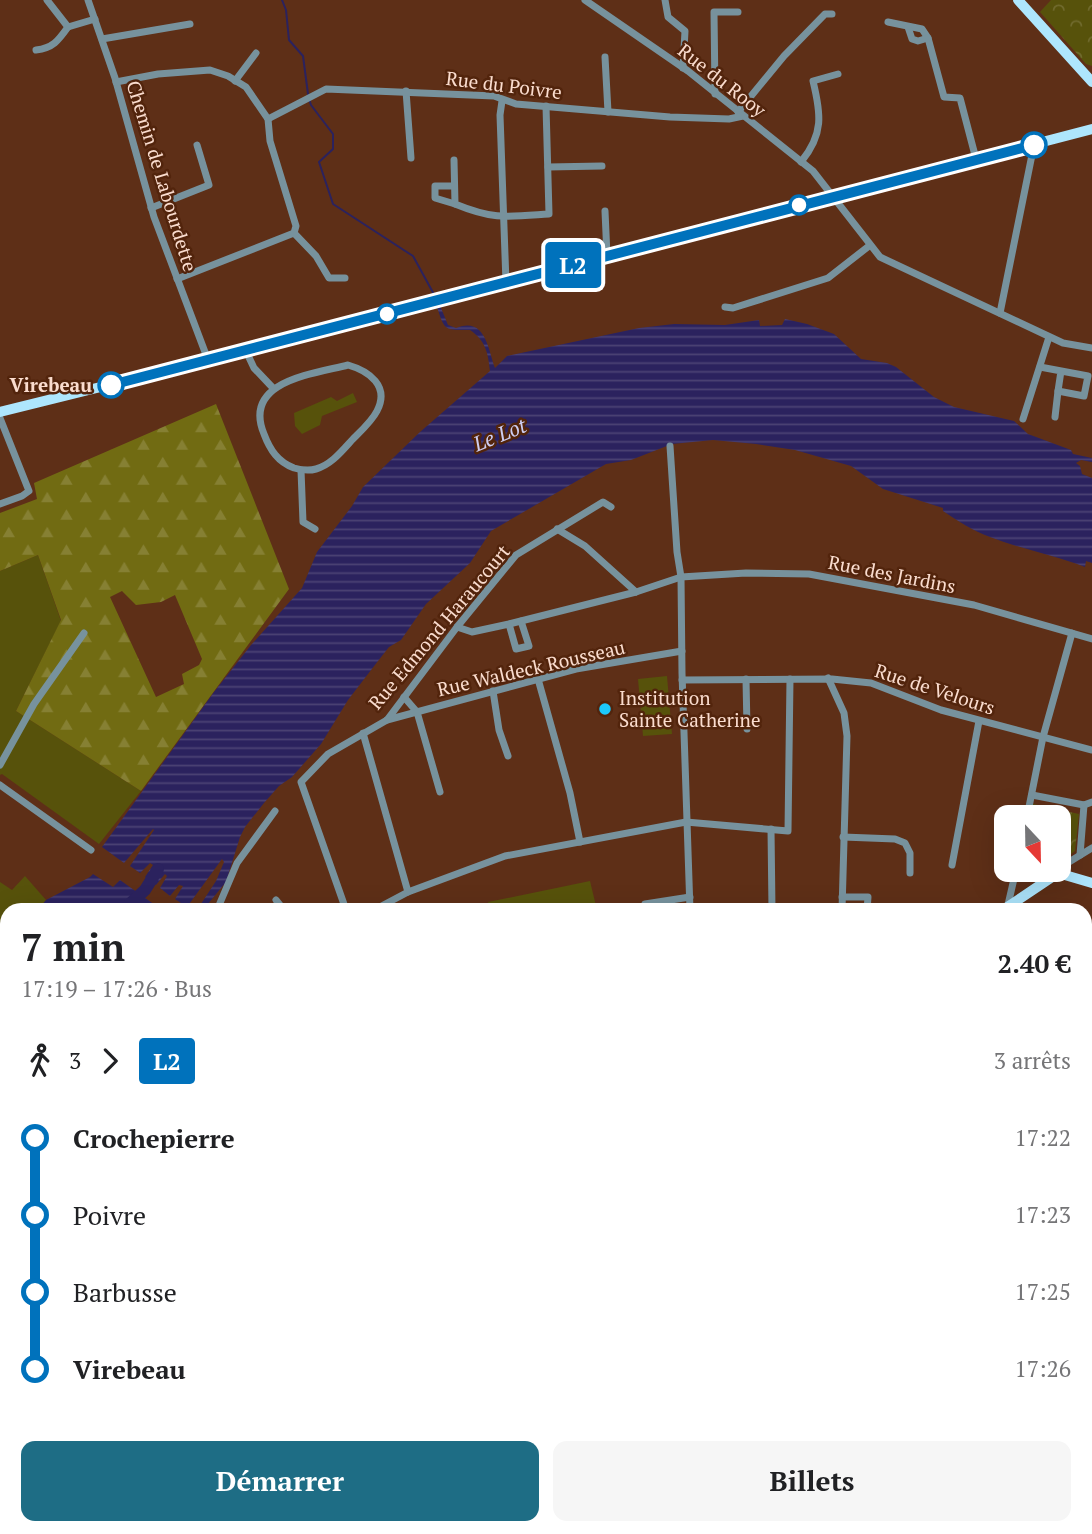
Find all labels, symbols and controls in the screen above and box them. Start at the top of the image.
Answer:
street label: Rue du Rooy [673,37,772,122]
street label: Rue du Poivre [445,65,564,104]
street label: Chemin de Labourdette [122,77,203,274]
unlabelled marker [1021,132,1047,158]
unlabelled marker [789,195,809,215]
line badge: L2 [542,242,604,288]
text: L2 [559,249,587,281]
unlabelled marker [377,304,397,324]
place label: Virebeau [10,372,92,397]
marker: Virebeau [98,372,124,398]
water label: Le Lot [468,410,531,458]
street label: Rue Edmond Haraucourt [362,539,515,714]
street label: Rue des Jardins [826,549,958,598]
street label: Rue Waldeck Rousseau [435,634,627,701]
street label: Rue de Velours [872,657,998,720]
place label: Institution Sainte Catherine [619,685,760,732]
marker: Institution Sainte Catherine [597,701,613,717]
north arrow [994,805,1071,882]
map controls [994,805,1071,882]
text: 7 min [21,922,125,972]
text: 2.40 € [998,946,1071,980]
text: 17:19 – 17:26 · Bus [21,973,212,1004]
icon: walk [21,1042,59,1080]
icon: forward [91,1042,129,1080]
text: 3 [69,1045,81,1076]
text: L2 [153,1045,181,1077]
text: 3 arrêts [994,1045,1071,1076]
text: Crochepierre [73,1121,235,1155]
text: 17:22 [1014,1122,1071,1153]
text: Poivre [73,1198,146,1232]
text: 17:23 [1014,1199,1071,1230]
text: Barbusse [73,1275,177,1309]
text: 17:25 [1014,1276,1071,1307]
text: Virebeau [73,1352,186,1386]
text: 17:26 [1014,1353,1071,1384]
button: Démarrer [21,1441,539,1521]
button: Billets [553,1441,1071,1521]

